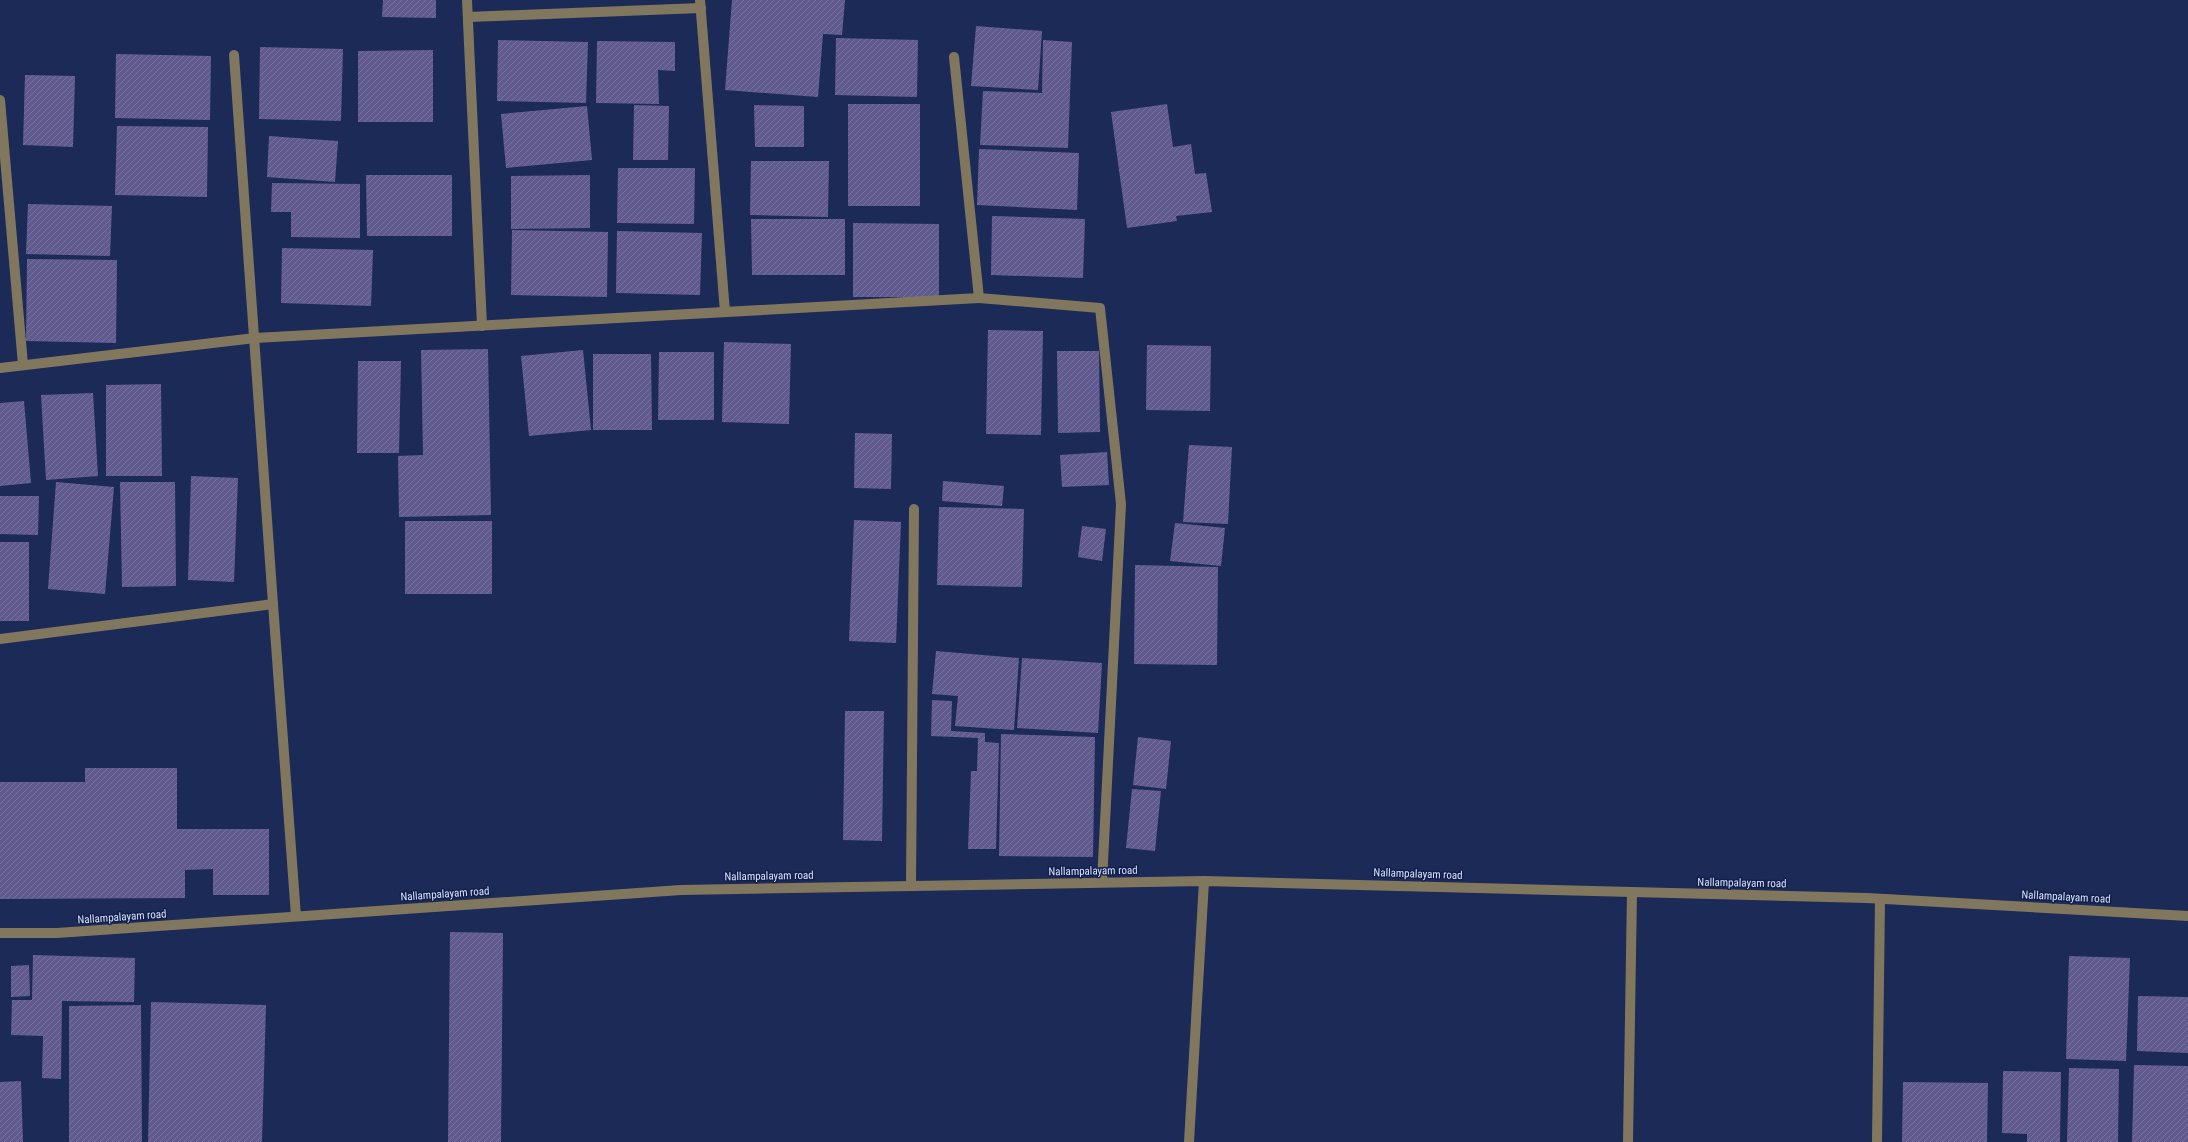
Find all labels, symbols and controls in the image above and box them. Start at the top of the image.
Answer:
street label: Nallampalayam road [1048,864,1138,878]
street label: Nallampalayam road [1373,866,1463,882]
street label: Nallampalayam road [724,869,814,883]
street label: Nallampalayam road [1697,876,1787,890]
street label: Nallampalayam road [400,884,490,904]
street label: Nallampalayam road [2021,888,2111,906]
street label: Nallampalayam road [77,907,167,927]

